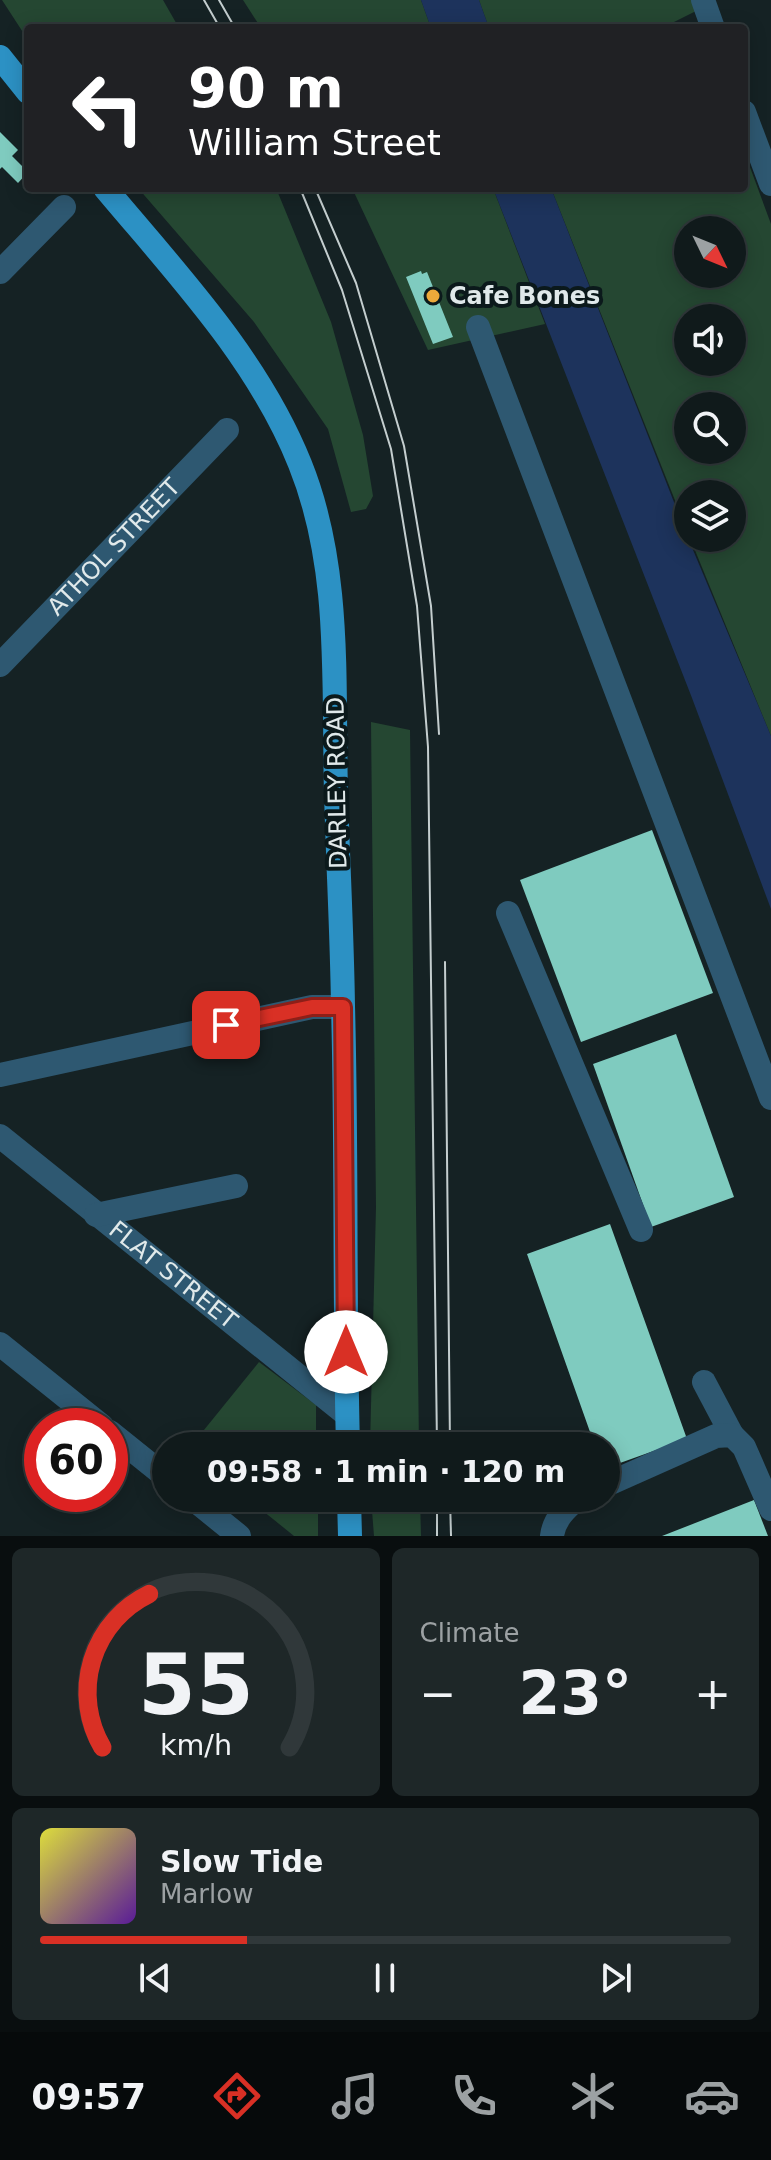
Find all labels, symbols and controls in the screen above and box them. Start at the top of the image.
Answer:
text: 90 m [188,55,344,120]
icon: left [56,56,160,160]
text: William Street [188,122,441,163]
north arrow [674,216,746,288]
map controls [674,216,746,552]
place label: Cafe Bones [449,282,600,310]
marker: Cafe Bones [424,287,442,305]
button: sound [674,304,746,376]
button: search [674,392,746,464]
street label: ATHOL STREET [42,473,186,621]
button: layers [674,480,746,552]
street label: DARLEY ROAD [322,697,352,869]
pin [192,991,260,1059]
icon: arrive [204,1003,248,1047]
street label: FLAT STREET [103,1215,243,1335]
position arrow [304,1310,388,1394]
speed limit sign: 60 [24,1408,128,1512]
text: 09:58 · 1 min · 120 m [207,1454,565,1489]
text: Climate [420,1618,520,1648]
text: 55 [138,1637,254,1734]
text: 23° [519,1658,632,1728]
text: − [420,1668,456,1719]
text: + [694,1668,731,1719]
text: km/h [160,1728,232,1762]
text: Slow Tide [160,1844,323,1879]
text: Marlow [160,1879,253,1909]
icon: previous [133,1956,177,2000]
icon: pause [363,1956,407,2000]
icon: next [594,1956,638,2000]
icon: directions [209,2068,265,2124]
icon: music [327,2068,383,2124]
icon: phone [446,2068,502,2124]
icon: climate [565,2068,621,2124]
icon: car [684,2068,740,2124]
text: 09:57 [31,2076,146,2117]

